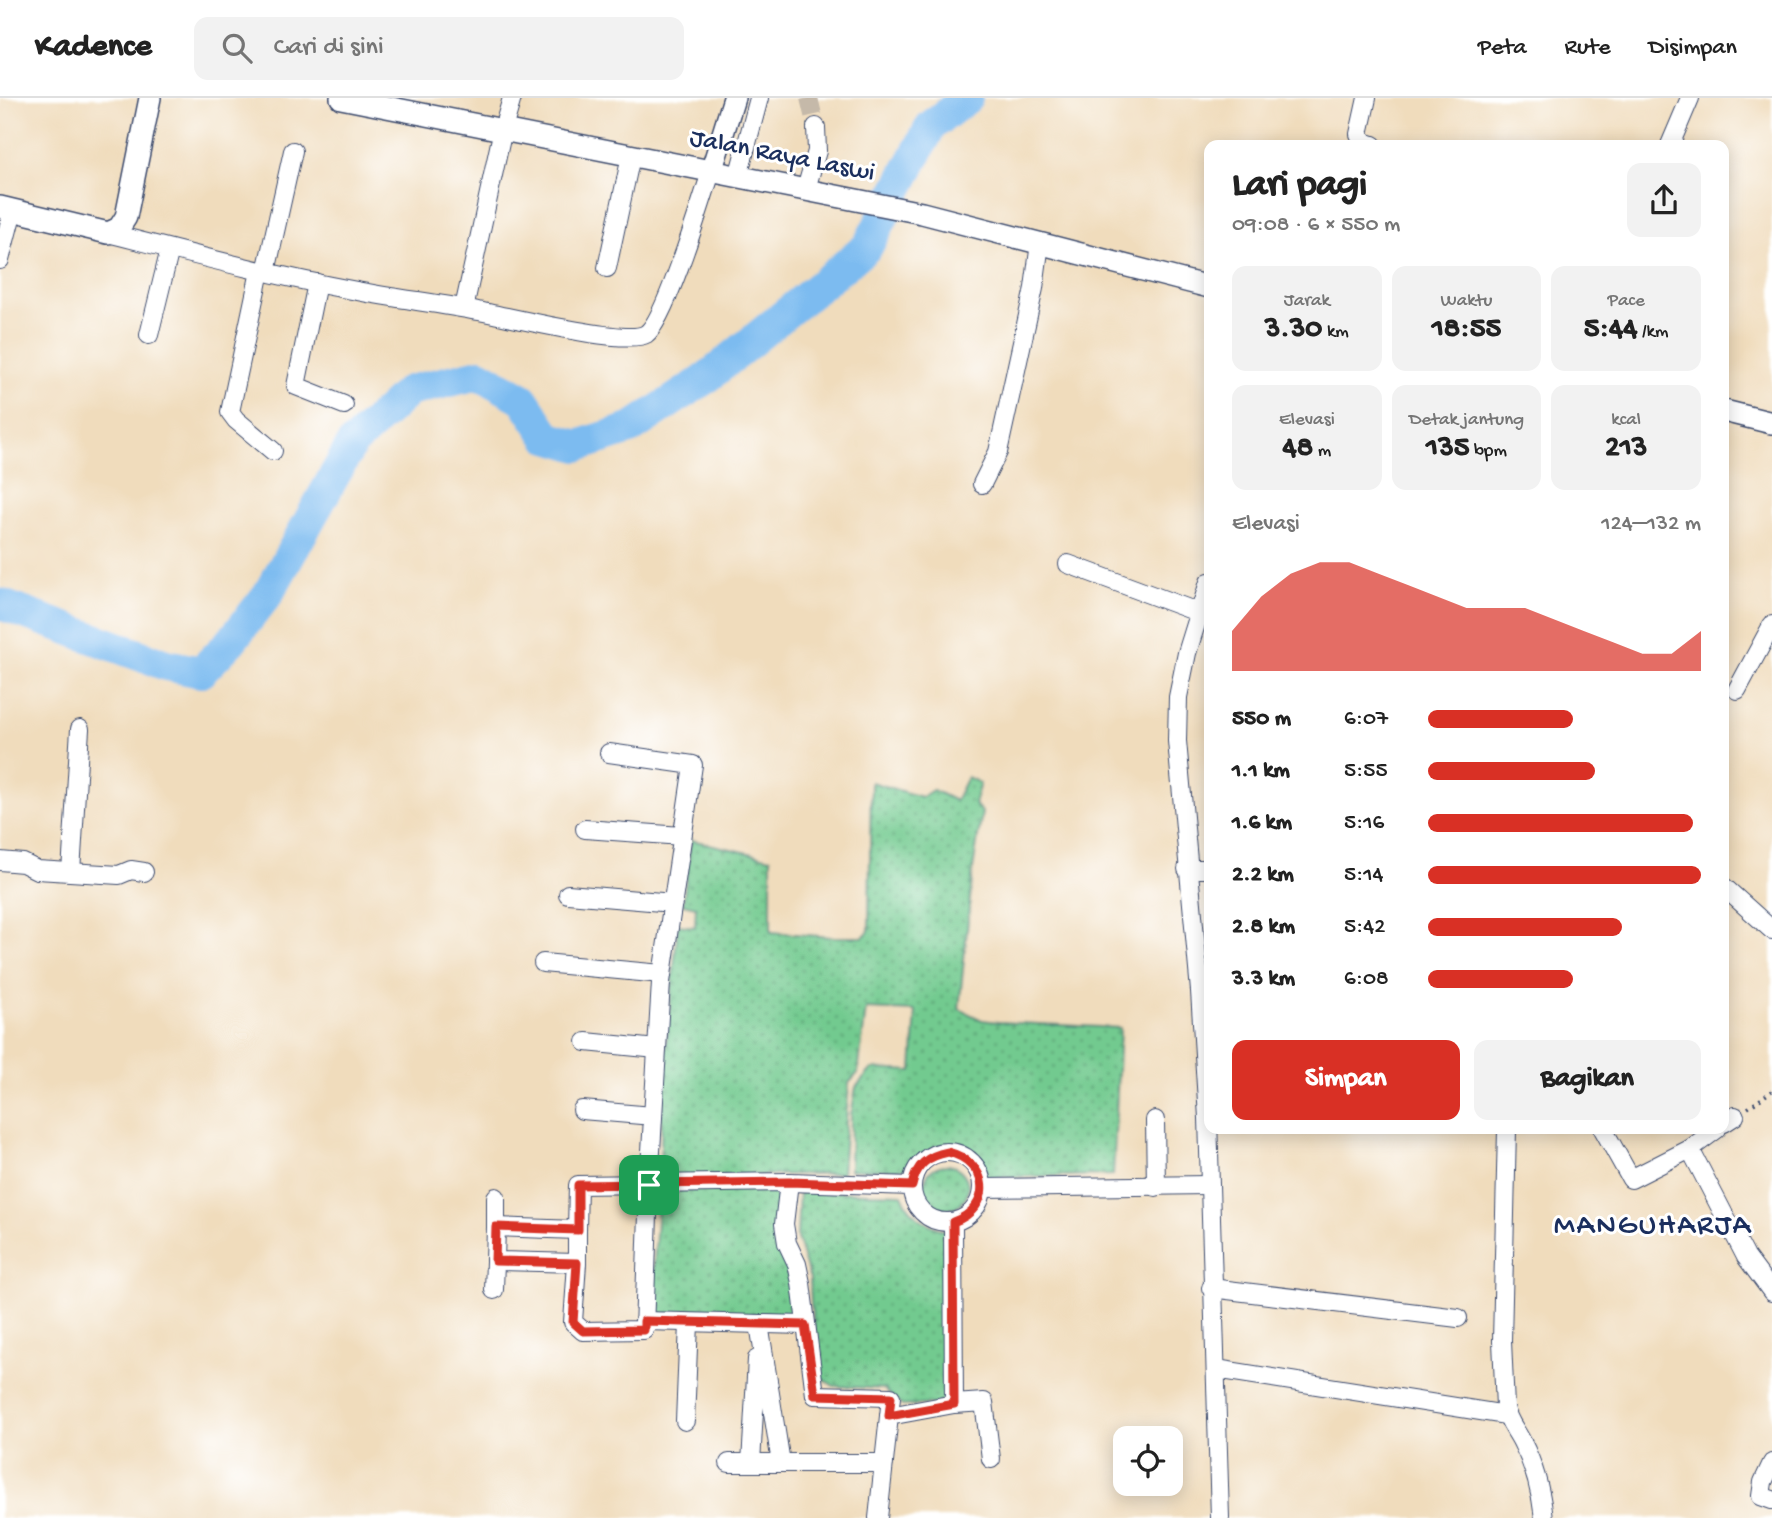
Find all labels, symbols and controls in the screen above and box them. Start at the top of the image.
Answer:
search box [194,17,684,80]
text: Kadence [35,29,152,67]
icon: search [218,29,256,67]
text: Cari di sini [274,33,384,64]
text: Peta [1478,34,1527,63]
text: Rute [1565,34,1611,63]
text: Disimpan [1649,34,1737,63]
street label: Jalan Raya Laswi [687,124,877,190]
button: share [1627,163,1701,237]
text: Lari pagi [1232,164,1367,208]
text: 09:08 · 6 × 550 m [1232,212,1400,239]
text: Jarak [1284,290,1330,313]
text: Waktu [1441,290,1492,313]
text: Pace [1608,290,1645,313]
text: 3.30 [1265,313,1322,348]
text: 18:55 [1432,313,1501,348]
text: 5:44 [1584,313,1637,348]
text: km [1322,321,1349,344]
text: /km [1637,321,1668,344]
text: Elevasi [1279,409,1335,432]
text: Detak jantung [1409,409,1524,432]
text: kcal [1611,409,1641,432]
text: 48 [1283,432,1313,467]
text: 135 [1426,432,1470,467]
text: 213 [1605,432,1647,467]
text: m [1313,440,1331,463]
text: bpm [1470,440,1507,463]
text: Elevasi [1232,511,1300,538]
text: 124–132 m [1601,511,1701,538]
text: 550 m [1232,706,1291,733]
text: 6:07 [1344,706,1388,733]
text: 1.1 km [1232,758,1290,785]
text: 5:55 [1344,758,1388,785]
text: 1.6 km [1232,810,1292,837]
text: 5:16 [1344,810,1384,837]
text: 2.2 km [1232,862,1294,889]
text: 5:14 [1344,862,1384,889]
text: 2.8 km [1232,914,1295,941]
text: 5:42 [1344,914,1385,941]
text: 3.3 km [1232,966,1295,993]
text: 6:08 [1344,966,1389,993]
button: Simpan [1232,1040,1460,1120]
button: Bagikan [1474,1040,1701,1120]
pin [619,1155,679,1215]
icon: arrive [630,1166,668,1204]
district label: MANGUHARJA [1554,1210,1752,1245]
map controls [1113,1426,1183,1496]
button: locate [1113,1426,1183,1496]

